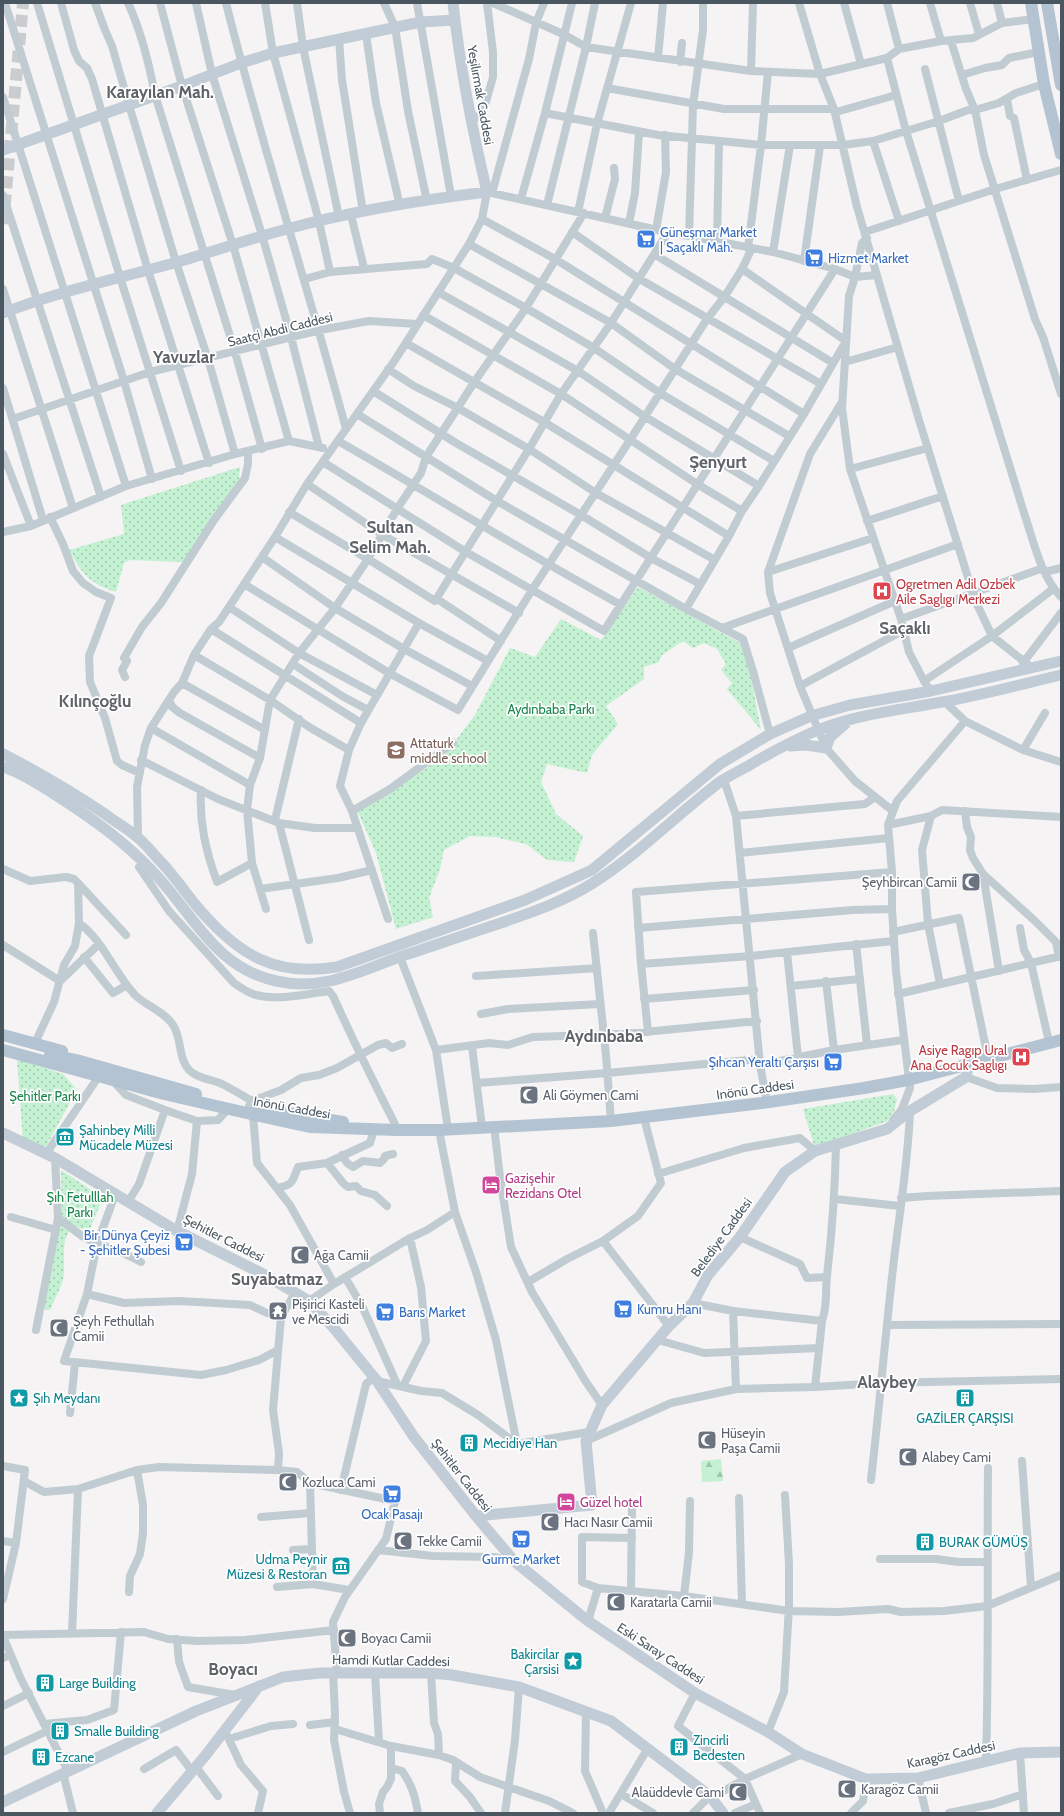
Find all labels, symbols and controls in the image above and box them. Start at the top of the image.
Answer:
street label: Yeşilırmak Caddesi [464,43,498,146]
district label: Karayılan Mah. [106,82,214,102]
place label: Güneşmar Market | Saçaklı Mah. [660,224,757,255]
supermarket icon: Güneşmar Market | Saçaklı Mah. [635,228,657,250]
supermarket icon: Hizmet Market [803,247,825,269]
place label: Hizmet Market [828,250,909,266]
street label: Saatçi Abdi Caddesi [226,308,334,350]
district label: Yavuzlar [152,347,215,367]
district label: Şenyurt [689,452,747,472]
district label: Sultan Selim Mah. [349,517,431,557]
place label: Ogretmen Adil Ozbek Aile Saglıgı Merkezi [896,576,1015,607]
hospital icon: Ogretmen Adil Ozbek Aile Saglıgı Merkezi [871,580,893,602]
district label: Saçaklı [879,618,931,638]
district label: Kılınçoğlu [59,691,131,711]
park label: Aydınbaba Parkı [507,701,595,717]
place label: Attaturk middle school [410,735,487,766]
school or university icon: Attaturk middle school [385,739,407,761]
mosque icon: Şeyhbircan Camii [960,871,982,893]
place label: Şeyhbircan Camii [862,874,957,890]
district label: Aydınbaba [565,1026,644,1046]
place label: Asiye Ragıp Ural Ana Cocuk Saglıgı [911,1042,1007,1073]
hospital icon: Asiye Ragıp Ural Ana Cocuk Saglıgı [1010,1046,1032,1068]
supermarket icon: Şıhcan Yeraltı Çarşısı [822,1051,844,1073]
place label: Şıhcan Yeraltı Çarşısı [708,1054,819,1070]
street label: Inönü Caddesi [715,1076,795,1102]
mosque icon: Ali Göymen Cami [518,1084,540,1106]
place label: Ali Göymen Cami [543,1087,639,1103]
park label: Şehitler Parkı [9,1088,81,1104]
street label: Inönü Caddesi [252,1092,332,1122]
place label: Şahinbey Milli Mücadele Müzesi [79,1122,173,1153]
museum icon: Şahinbey Milli Mücadele Müzesi [54,1126,76,1148]
place label: Gazişehir Rezidans Otel [505,1170,581,1201]
hotel icon: Gazişehir Rezidans Otel [480,1174,502,1196]
park label: Şıh Fetulllah Parkı [47,1189,113,1220]
street label: Belediye Caddesi [687,1194,755,1280]
street label: Şehitler Caddesi [181,1211,267,1265]
place label: Bir Dünya Çeyiz - Şehitler Şubesi [80,1227,170,1258]
supermarket icon: Bir Dünya Çeyiz - Şehitler Şubesi [173,1231,195,1253]
mosque icon: Ağa Camii [289,1244,311,1266]
place label: Ağa Camii [314,1247,369,1263]
district label: Suyabatmaz [231,1269,323,1289]
place label: Pişirici Kasteli ve Mescidi [292,1296,365,1327]
supermarket icon: Kumru Hanı [612,1298,634,1320]
temple icon: Pişirici Kasteli ve Mescidi [267,1300,289,1322]
supermarket icon: Barıs Market [374,1301,396,1323]
place label: Kumru Hanı [637,1301,701,1317]
place label: Barıs Market [399,1304,466,1320]
place label: Şeyh Fethullah Camii [73,1313,154,1344]
mosque icon: Şeyh Fethullah Camii [48,1317,70,1339]
district label: Alaybey [857,1372,918,1392]
place icon: Şıh Meydanı [8,1387,30,1409]
building icon: GAZİLER ÇARŞISI [954,1387,976,1409]
place label: Şıh Meydanı [33,1390,100,1406]
place label: GAZİLER ÇARŞISI [916,1410,1014,1426]
place label: Hüseyin Paşa Camii [721,1425,780,1456]
mosque icon: Hüseyin Paşa Camii [696,1429,718,1451]
building icon: Mecidiye Han [458,1432,480,1454]
street label: Şehitler Caddesi [428,1435,496,1515]
place label: Mecidiye Han [483,1435,557,1451]
mosque icon: Alabey Cami [897,1446,919,1468]
place label: Alabey Cami [922,1449,991,1465]
mosque icon: Kozluca Cami [277,1471,299,1493]
place label: Kozluca Cami [302,1474,375,1490]
supermarket icon: Ocak Pasajı [381,1483,403,1505]
hotel icon: Güzel hotel [555,1491,577,1513]
place label: Güzel hotel [580,1494,642,1510]
place label: Ocak Pasajı [361,1506,423,1523]
mosque icon: Hacı Nasır Camii [539,1511,561,1533]
place label: Hacı Nasır Camii [564,1514,652,1530]
supermarket icon: Gurme Market [510,1528,532,1550]
mosque icon: Tekke Camii [392,1530,414,1552]
building icon: BURAK GÜMÜŞ [914,1531,936,1553]
place label: Tekke Camii [417,1533,482,1549]
place label: BURAK GÜMÜŞ [939,1534,1028,1550]
place label: Udma Peynir Müzesi & Restoran [227,1551,328,1582]
place label: Gurme Market [482,1551,561,1567]
museum icon: Udma Peynir Müzesi & Restoran [330,1555,352,1577]
mosque icon: Karatarla Camii [605,1591,627,1613]
place label: Karatarla Camii [630,1594,712,1610]
street label: Eski Saray Caddesi [614,1619,708,1687]
mosque icon: Boyacı Camii [336,1627,358,1649]
place label: Boyacı Camii [361,1630,431,1646]
place label: Bakircilar Çarsisi [510,1646,560,1677]
place icon: Bakircilar Çarsisi [562,1650,584,1672]
street label: Hamdi Kutlar Caddesi [332,1651,450,1669]
district label: Boyacı [208,1659,258,1679]
building icon: Large Building [34,1672,56,1694]
place label: Large Building [59,1675,136,1691]
building icon: Smalle Building [49,1720,71,1742]
place label: Smalle Building [74,1723,159,1739]
place label: Zincirli Bedesten [693,1732,745,1763]
building icon: Zincirli Bedesten [668,1736,690,1758]
street label: Karagöz Caddesi [905,1737,997,1771]
building icon: Ezcane [30,1746,52,1768]
place label: Ezcane [55,1749,95,1765]
mosque icon: Karagöz Camii [836,1778,858,1800]
mosque icon: Alaüddevle Cami [727,1781,749,1803]
place label: Karagöz Camii [861,1781,939,1797]
place label: Alaüddevle Cami [632,1784,724,1800]

